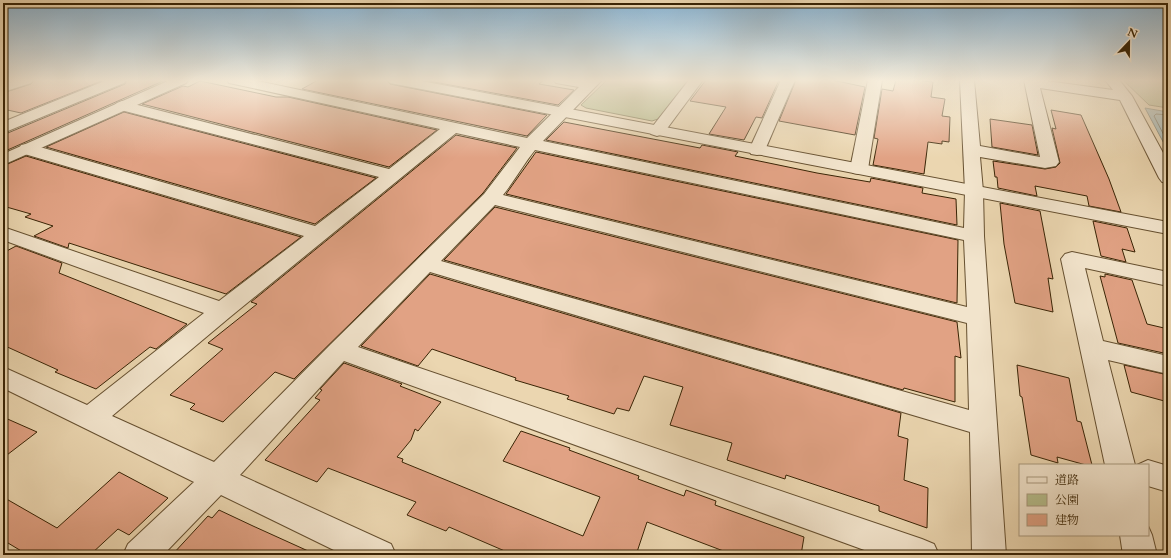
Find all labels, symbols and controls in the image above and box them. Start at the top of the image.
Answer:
north arrow [1109,22,1149,62]
text: N [1125,24,1140,42]
legend [1019,464,1149,536]
text: 道路 [1055,472,1079,488]
text: 公園 [1055,492,1079,508]
text: 建物 [1055,512,1079,528]

